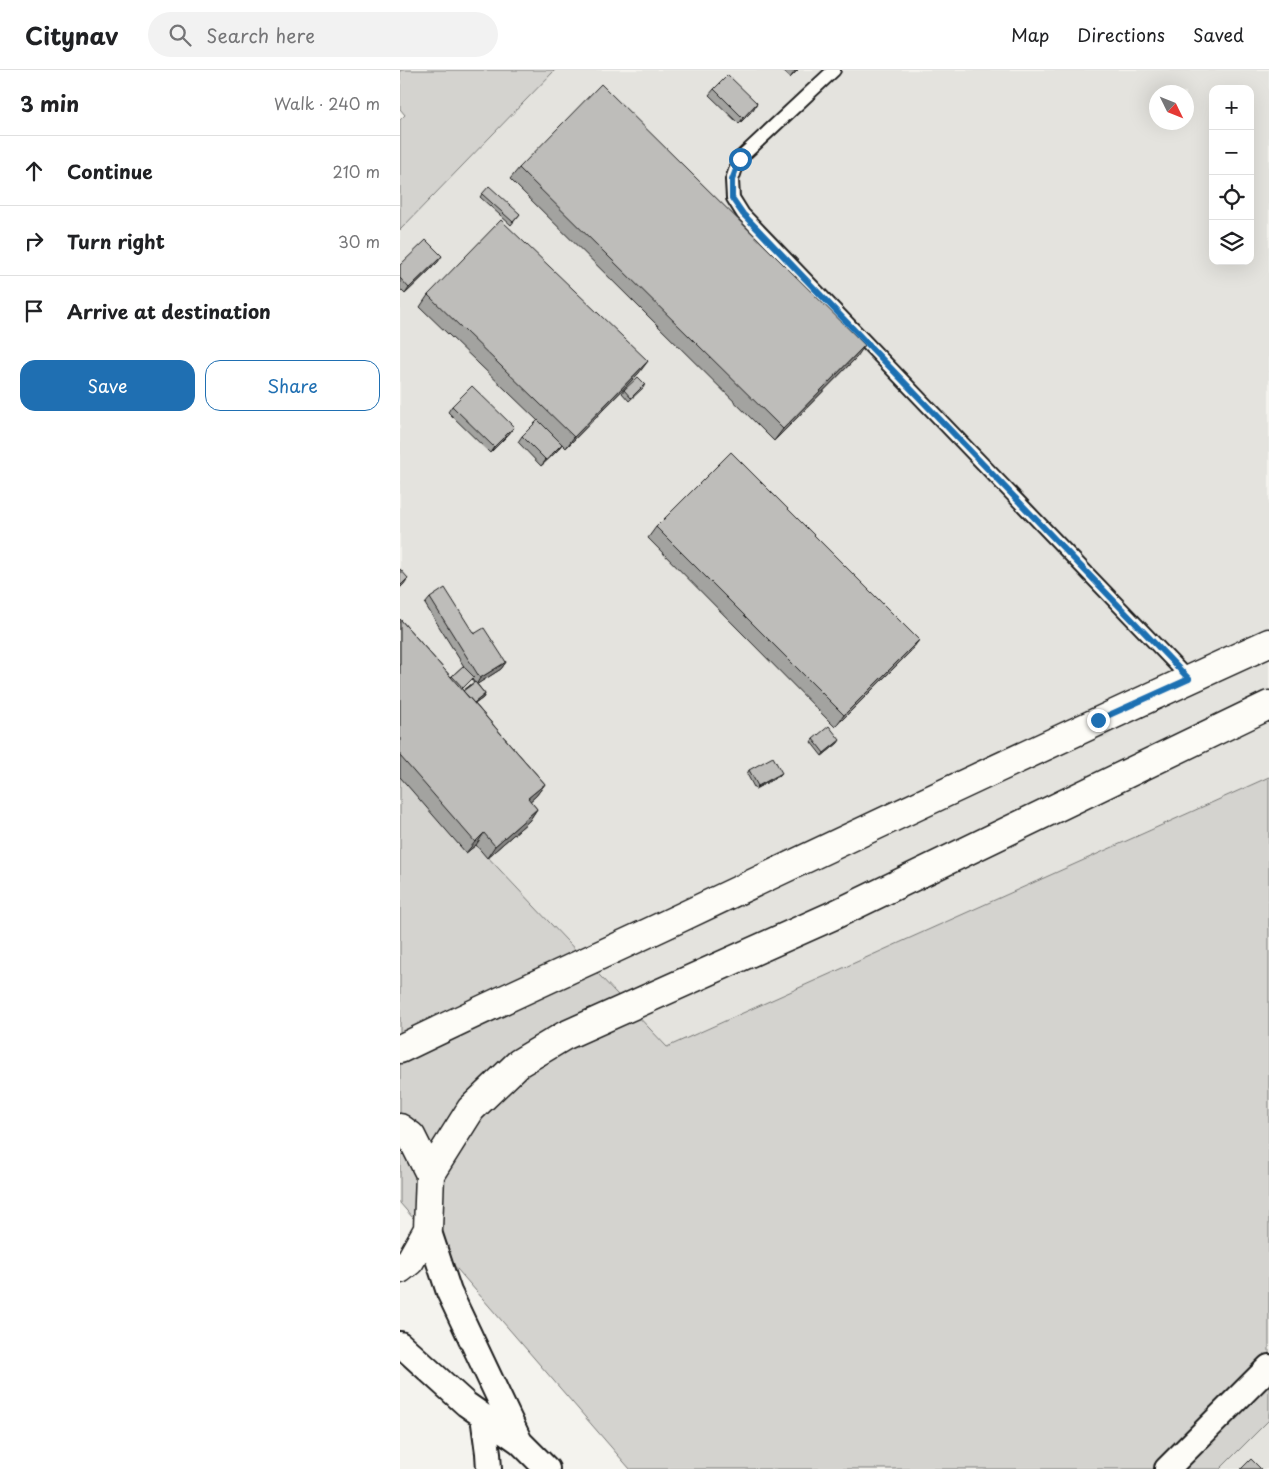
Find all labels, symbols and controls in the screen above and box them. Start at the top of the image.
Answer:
search box [148,12,498,57]
text: Citynav [25,17,118,53]
icon: search [166,21,194,49]
text: Search here [206,21,315,49]
text: Map [1011,21,1049,48]
text: Directions [1077,21,1165,48]
text: Saved [1193,21,1244,48]
north arrow [1149,85,1194,130]
map controls [1209,85,1254,265]
button: + [1209,85,1254,130]
text: 3 min [20,87,79,119]
text: Walk · 240 m [274,91,380,115]
button: − [1209,130,1254,175]
route start [729,148,752,171]
icon: ahead [20,157,48,185]
text: Continue [67,157,153,185]
text: 210 m [332,159,380,183]
button: locate [1209,175,1254,220]
button: layers [1209,220,1254,265]
icon: right [20,227,48,255]
text: Turn right [67,227,165,255]
text: 30 m [338,229,380,253]
icon: arrive [20,297,48,325]
text: Arrive at destination [67,297,271,325]
button: Save [20,360,195,411]
button: Share [205,360,380,411]
route end [1087,709,1110,732]

